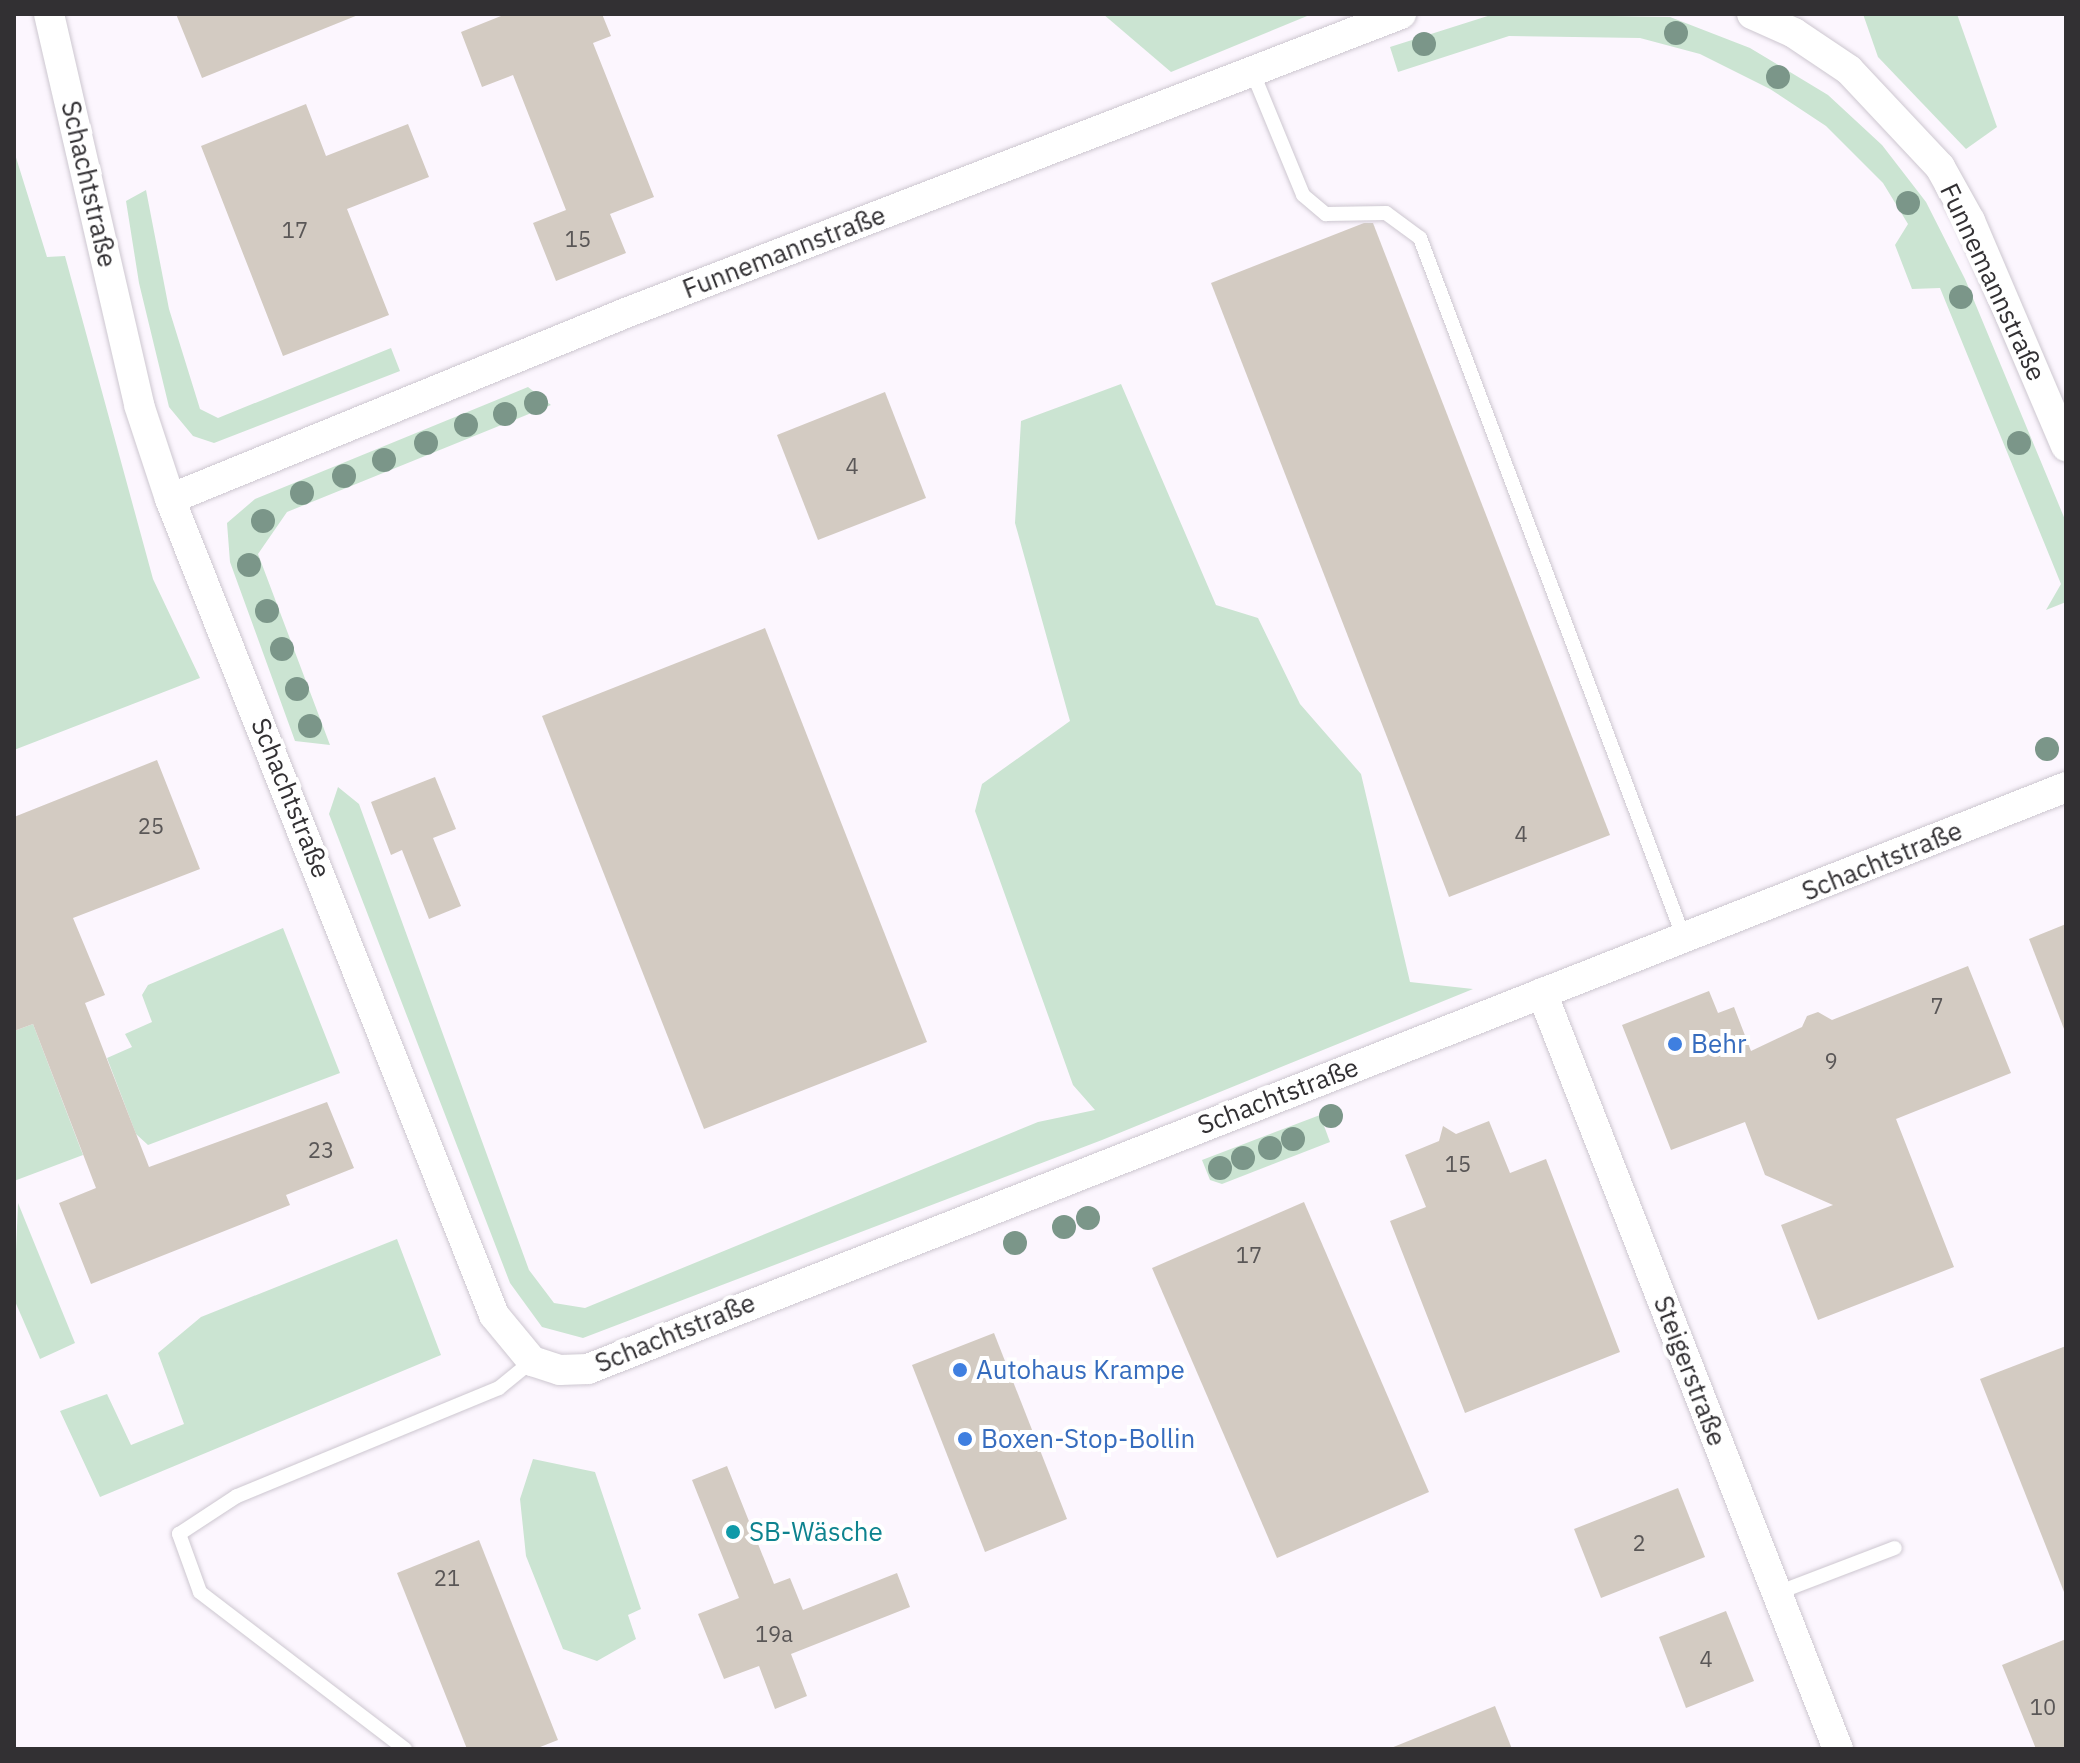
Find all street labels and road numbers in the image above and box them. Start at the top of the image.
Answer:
street label: Schachtstraße [55,98,123,270]
street label: Funnemannstraße [1934,178,2052,386]
street label: Funnemannstraße [678,199,890,305]
street label: Schachtstraße [245,714,337,882]
street label: Schachtstraße [1798,815,1966,907]
street label: Schachtstraße [1193,1051,1363,1141]
street label: Schachtstraße [591,1287,759,1379]
street label: Steigerstraße [1647,1292,1733,1450]

